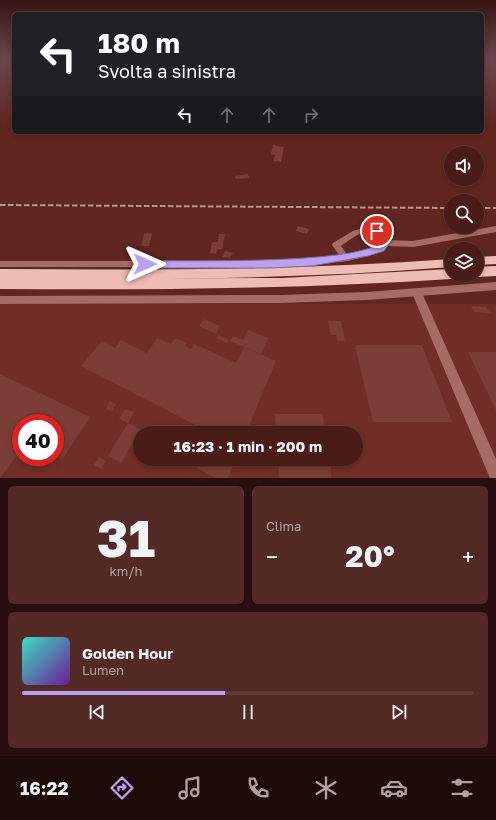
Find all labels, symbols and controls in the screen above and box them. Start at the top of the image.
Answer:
text: 180 m [98,26,180,59]
icon: left [32,28,84,80]
text: Svolta a sinistra [98,60,236,82]
icon: left [174,104,196,126]
icon: ahead [216,104,238,126]
icon: ahead [258,104,280,126]
icon: right [300,104,322,126]
map controls [444,146,484,282]
button: sound [444,146,484,186]
button: search [444,194,484,234]
pin [360,214,394,248]
icon: arrive [366,220,388,242]
button: layers [444,242,484,282]
position arrow [124,243,166,285]
speed limit sign: 40 [12,414,64,466]
text: 16:23 · 1 min · 200 m [174,437,322,455]
text: 31 [97,506,155,568]
text: Clima [266,518,301,534]
text: 20° [345,538,395,574]
text: − [266,543,278,570]
text: + [462,543,474,570]
text: km/h [109,563,143,579]
text: Golden Hour [82,644,173,662]
text: Lumen [82,662,124,678]
icon: previous [86,701,108,723]
icon: pause [237,701,259,723]
icon: next [388,701,410,723]
icon: directions [108,774,136,802]
icon: music [176,774,204,802]
icon: phone [244,774,272,802]
icon: climate [312,774,340,802]
icon: car [380,774,408,802]
icon: filters [448,774,476,802]
text: 16:22 [20,777,68,799]

